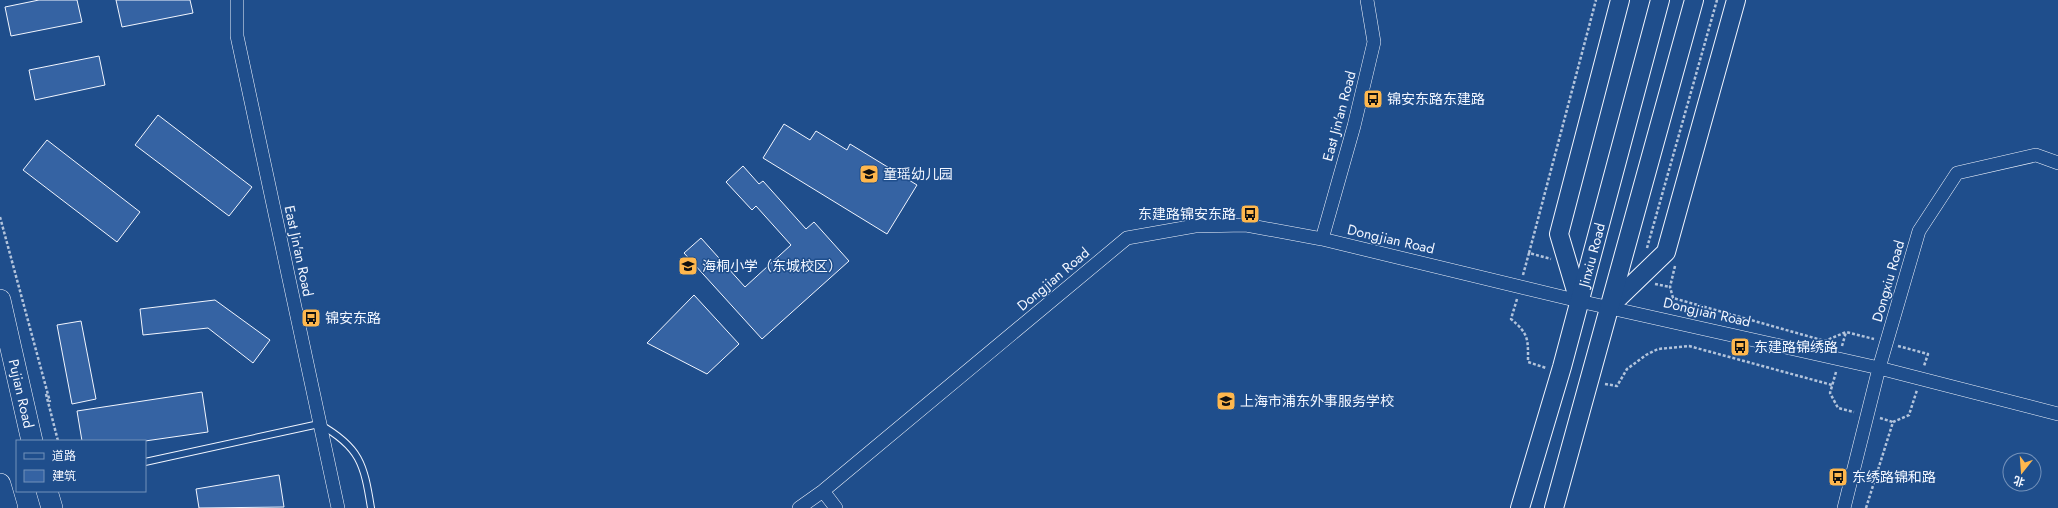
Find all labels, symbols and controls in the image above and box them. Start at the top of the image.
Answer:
street label: East Jin'an Road [1317,69,1361,163]
bus stop icon: 锦安东路东建路 [1362,88,1384,110]
place label: 锦安东路东建路 [1387,89,1485,109]
school or university icon: 童瑶幼儿园 [858,163,880,185]
place label: 童瑶幼儿园 [883,164,953,184]
bus stop icon: 东建路锦安东路 [1239,203,1261,225]
street label: East Jin'an Road [280,204,318,298]
place label: 东建路锦安东路 [1138,204,1236,224]
street label: Dongjian Road [1345,219,1437,259]
street label: Jinxiu Road [1573,221,1610,291]
street label: Dongxiu Road [1867,238,1909,324]
street label: Dongjian Road [1012,243,1094,315]
school or university icon: 海桐小学（东城校区） [677,255,699,277]
place label: 海桐小学（东城校区） [702,256,842,276]
street label: Dongjian Road [1661,292,1753,332]
bus stop icon: 锦安东路 [300,307,322,329]
place label: 锦安东路 [325,308,381,328]
bus stop icon: 东建路锦绣路 [1729,336,1751,358]
place label: 东建路锦绣路 [1754,337,1838,357]
street label: Pujian Road [4,357,39,430]
school or university icon: 上海市浦东外事服务学校 [1215,390,1237,412]
place label: 上海市浦东外事服务学校 [1240,391,1394,411]
legend [16,440,146,492]
text: 道路 [52,447,76,465]
north arrow [2002,452,2042,492]
bus stop icon: 东绣路锦和路 [1827,466,1849,488]
text: 建筑 [52,467,76,485]
place label: 东绣路锦和路 [1852,467,1936,487]
text: 北 [2011,472,2027,491]

